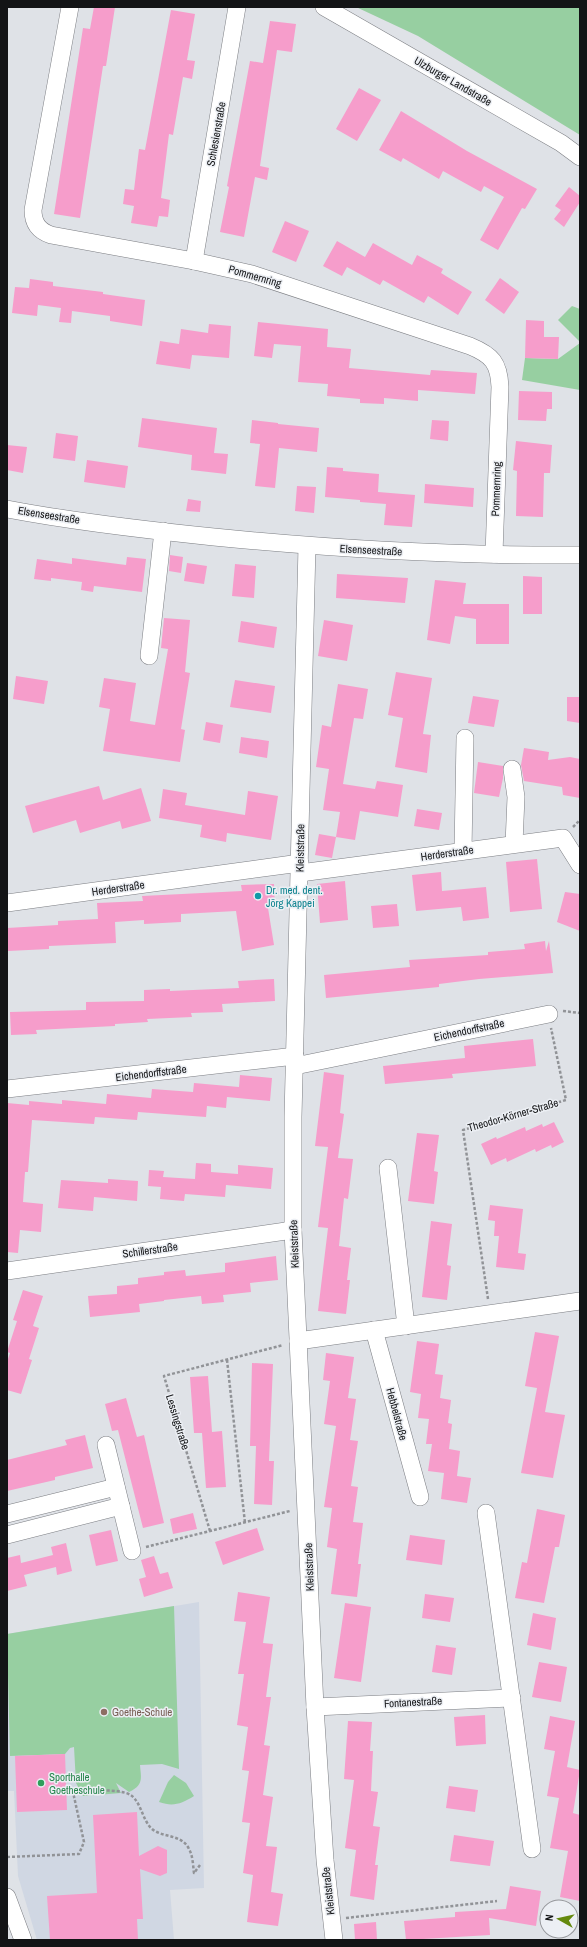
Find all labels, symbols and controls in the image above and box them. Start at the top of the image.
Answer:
street label: Ulzburger Landstraße [412,53,494,109]
street label: Schlesienstraße [203,101,229,167]
street label: Pommernring [227,262,283,290]
street label: Pommernring [488,461,504,517]
street label: Elsenseestraße [17,503,81,527]
street label: Elsenseestraße [339,541,403,559]
street label: Kleiststraße [293,824,307,872]
street label: Herderstraße [420,842,474,864]
street label: Herderstraße [91,877,145,899]
place label: Dr. med. dent. Jörg Kappei [266,883,323,910]
marker: Dr. med. dent. Jörg Kappei [253,891,263,901]
street label: Eichendorffstraße [433,1016,505,1044]
street label: Eichendorffstraße [115,1062,187,1084]
street label: Theodor-Körner-Straße [466,1095,560,1135]
street label: Kleiststraße [286,1220,302,1268]
street label: Schillerstraße [121,1239,179,1261]
street label: Hebbelstraße [383,1386,411,1442]
street label: Lessingstraße [163,1393,193,1451]
street label: Kleiststraße [301,1543,317,1591]
street label: Fontanestraße [384,1693,442,1711]
place label: Goethe-Schule [112,1705,172,1719]
marker: Goethe-Schule [99,1707,109,1717]
place label: Sporthalle Goetheschule [49,1770,105,1797]
marker: Sporthalle Goetheschule [36,1778,46,1788]
street label: Kleiststraße [319,1866,337,1916]
north arrow [539,1899,579,1939]
text: N [542,1913,556,1922]

